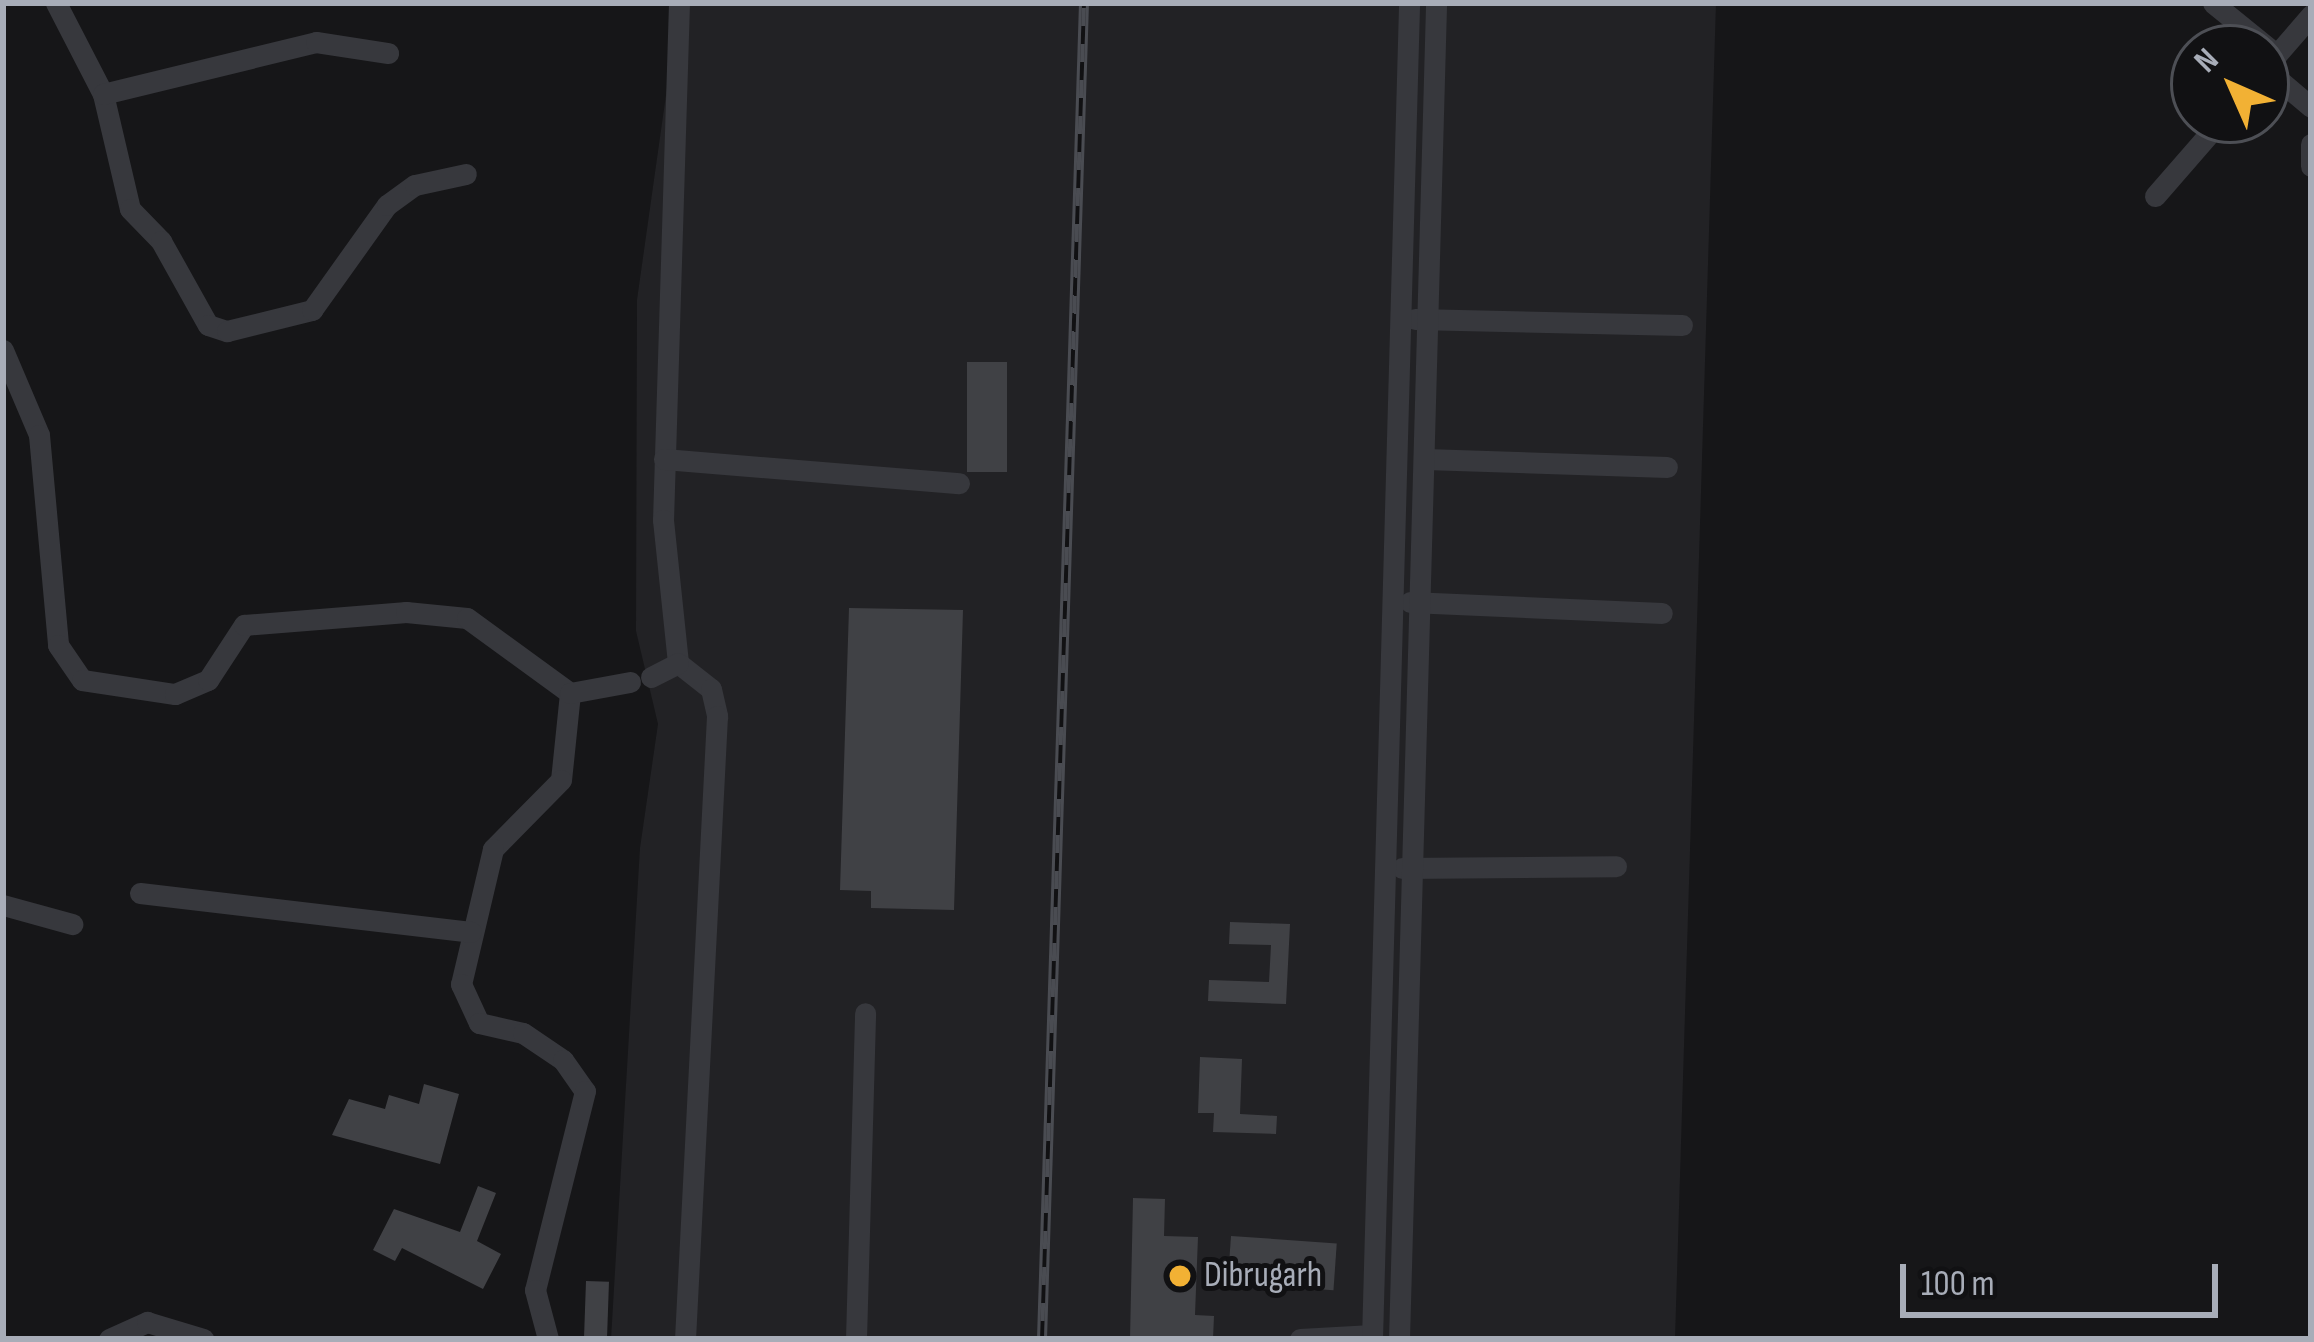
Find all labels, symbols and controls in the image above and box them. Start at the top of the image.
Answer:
north arrow [2170,24,2290,144]
text: N [2186,40,2227,81]
scale bar [1906,1240,2224,1314]
place label: Dibrugarh [1204,1254,1322,1298]
marker: Dibrugarh [1167,1263,1193,1289]
text: 100 m [1921,1263,1995,1306]

